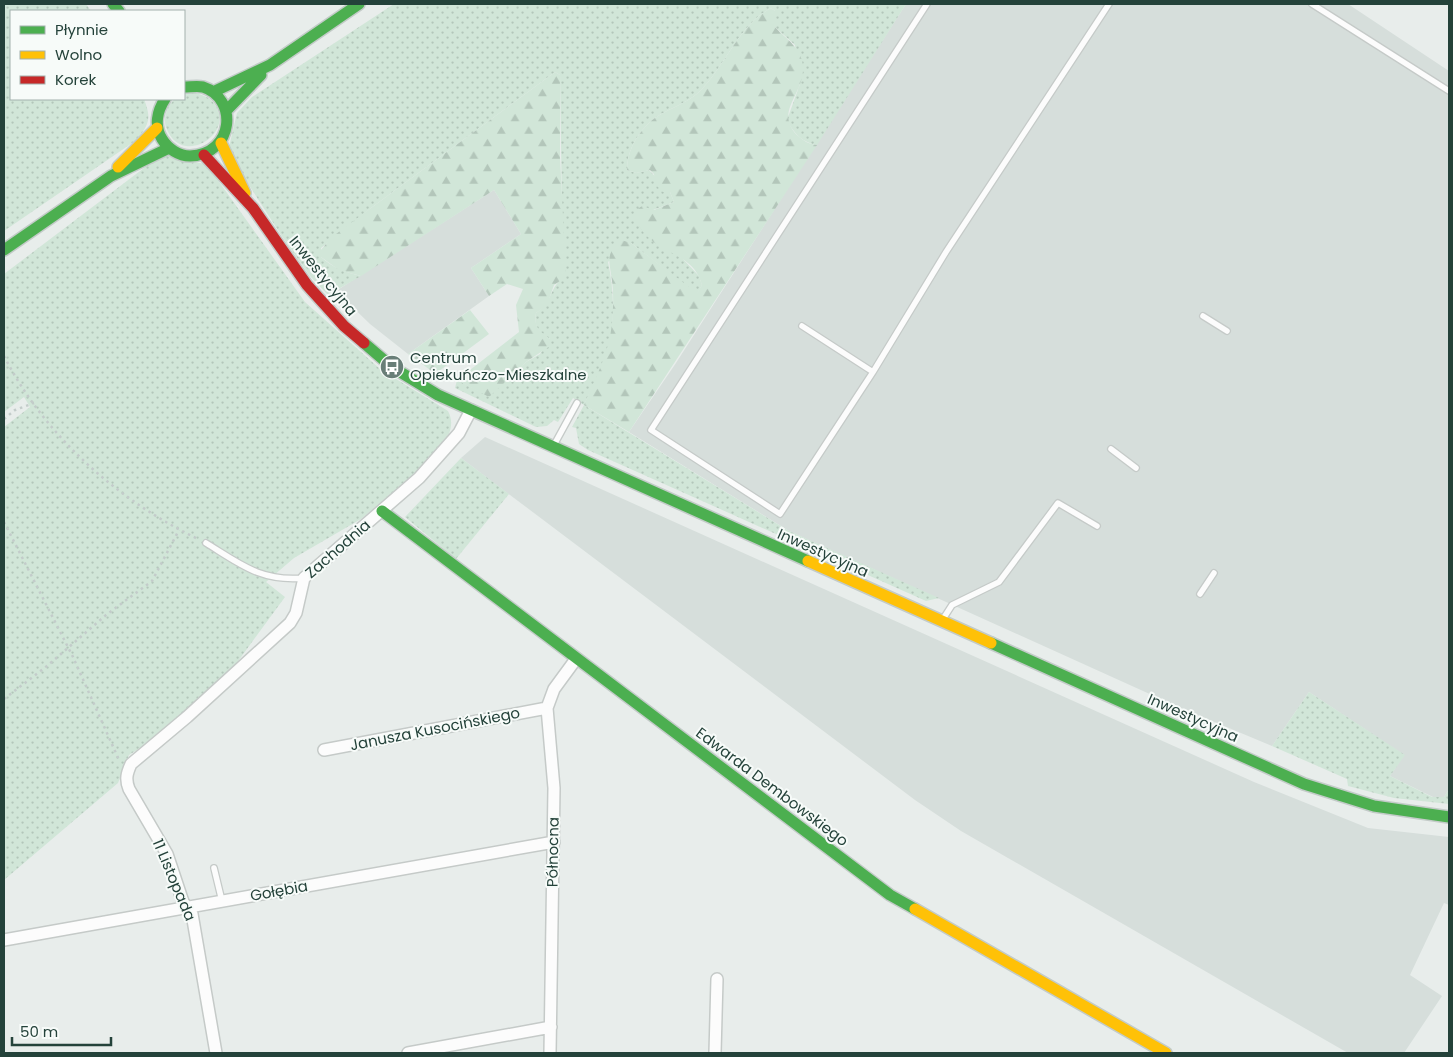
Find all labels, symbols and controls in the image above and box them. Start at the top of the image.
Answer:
legend [10,10,185,100]
text: Płynnie [55,19,108,40]
text: Wolno [55,44,102,65]
text: Korek [55,69,96,90]
street label: Inwestycyjna [285,231,362,320]
place label: Centrum Opiekuńczo-Mieszkalne [410,347,587,385]
bus stop icon: Centrum Opiekuńczo-Mieszkalne [379,354,405,380]
street label: Zachodnia [301,514,375,583]
street label: Inwestycyjna [774,523,872,582]
street label: Inwestycyjna [1144,688,1242,747]
street label: Janusza Kusocińskiego [348,702,522,755]
street label: Edwarda Dembowskiego [692,722,853,851]
street label: Północna [541,817,564,887]
street label: 11 Listopada [148,836,201,924]
street label: Gołębia [248,875,309,906]
scale bar [12,1014,111,1046]
text: 50 m [20,1021,58,1042]

